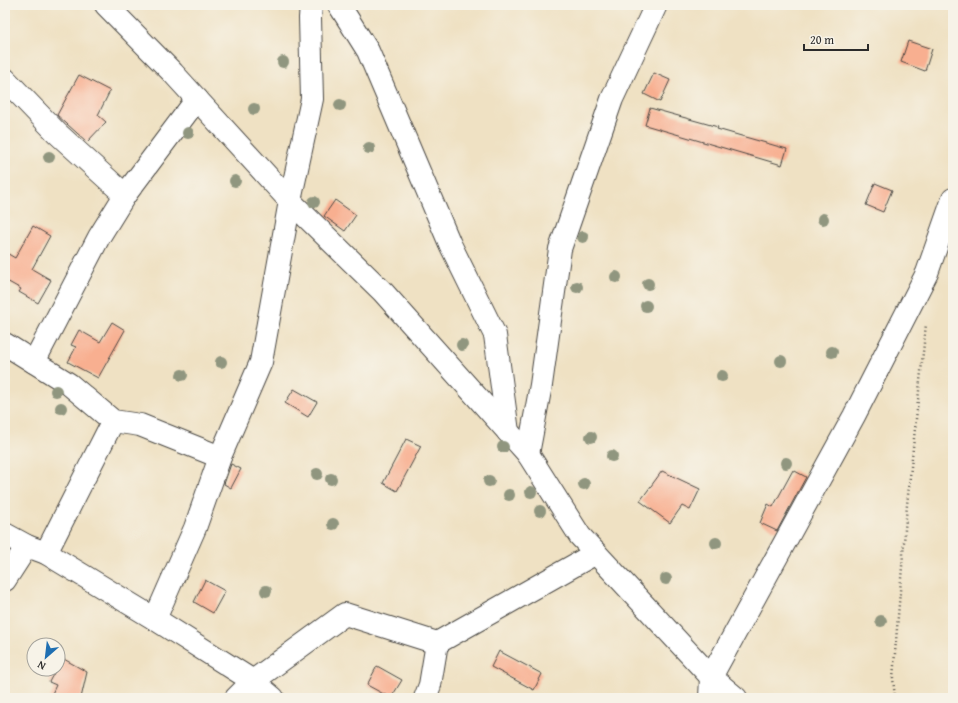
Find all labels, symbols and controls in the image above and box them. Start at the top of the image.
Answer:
scale bar [804,26,868,52]
text: 20 m [810,31,834,48]
north arrow [26,637,66,677]
text: N [34,657,48,675]

